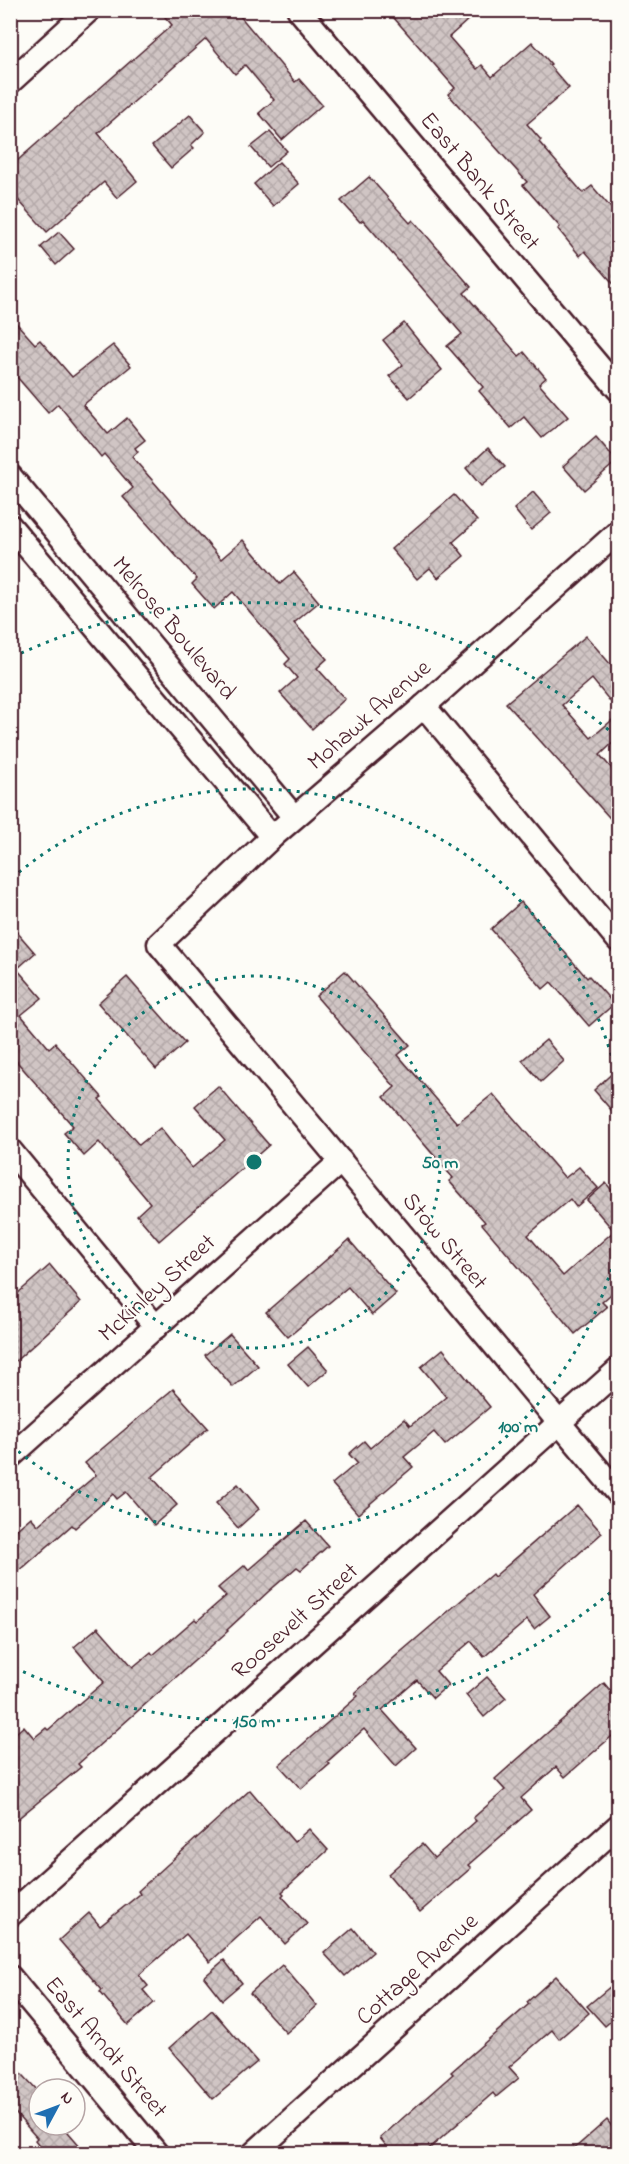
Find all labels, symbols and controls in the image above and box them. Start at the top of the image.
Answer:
street label: East Bank Street [410,105,548,259]
street label: Melrose Boulevard [102,549,244,709]
street label: Mohawk Avenue [300,652,440,780]
text: 50 m [422,1151,458,1177]
centre of rings [244,1152,264,1172]
street label: Stow Street [393,1185,495,1299]
street label: McKinley Street [91,1227,225,1352]
text: 100 m [498,1415,538,1441]
street label: Roosevelt Street [225,1555,367,1689]
text: 150 m [233,1710,275,1736]
street label: Cottage Avenue [349,1905,487,2035]
street label: East Arndt Street [35,1969,175,2127]
north arrow [27,2077,87,2137]
text: N [54,2087,80,2111]

